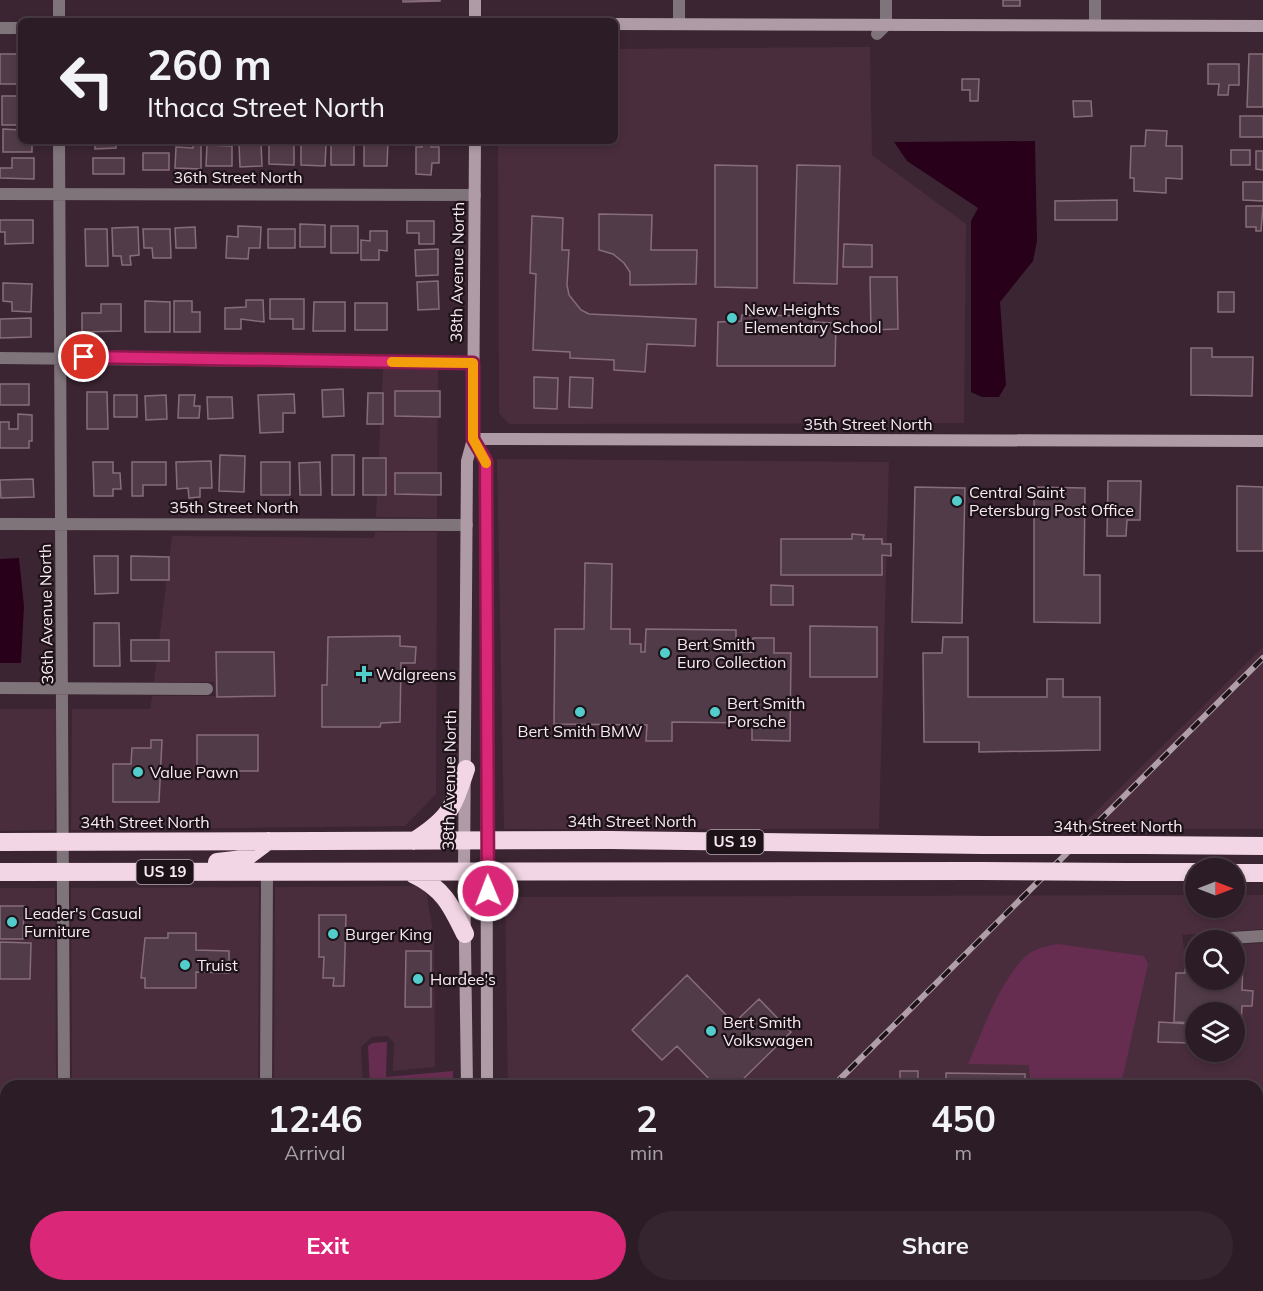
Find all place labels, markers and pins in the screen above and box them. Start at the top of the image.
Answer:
place label: New Heights Elementary School [744,299,882,337]
marker: New Heights Elementary School [725,311,739,325]
pin [58,331,109,382]
place label: Central Saint Petersburg Post Office [969,482,1134,520]
marker: Central Saint Petersburg Post Office [950,494,964,508]
place label: Bert Smith Euro Collection [677,634,786,672]
marker: Bert Smith Euro Collection [658,646,672,660]
place label: Walgreens [376,664,456,684]
marker: Walgreens [357,667,371,681]
place label: Bert Smith Porsche [727,693,805,731]
marker: Bert Smith BMW [573,705,587,719]
marker: Bert Smith Porsche [708,705,722,719]
place label: Bert Smith BMW [518,721,643,741]
place label: Value Pawn [150,762,239,782]
marker: Value Pawn [131,765,145,779]
place label: Leader's Casual Furniture [24,903,142,941]
marker: Leader's Casual Furniture [5,915,19,929]
place label: Burger King [345,924,432,944]
marker: Burger King [326,927,340,941]
place label: Truist [197,955,238,975]
marker: Truist [178,958,192,972]
place label: Hardee's [430,969,496,989]
marker: Hardee's [411,972,425,986]
place label: Bert Smith Volkswagen [723,1012,813,1050]
marker: Bert Smith Volkswagen [704,1024,718,1038]

